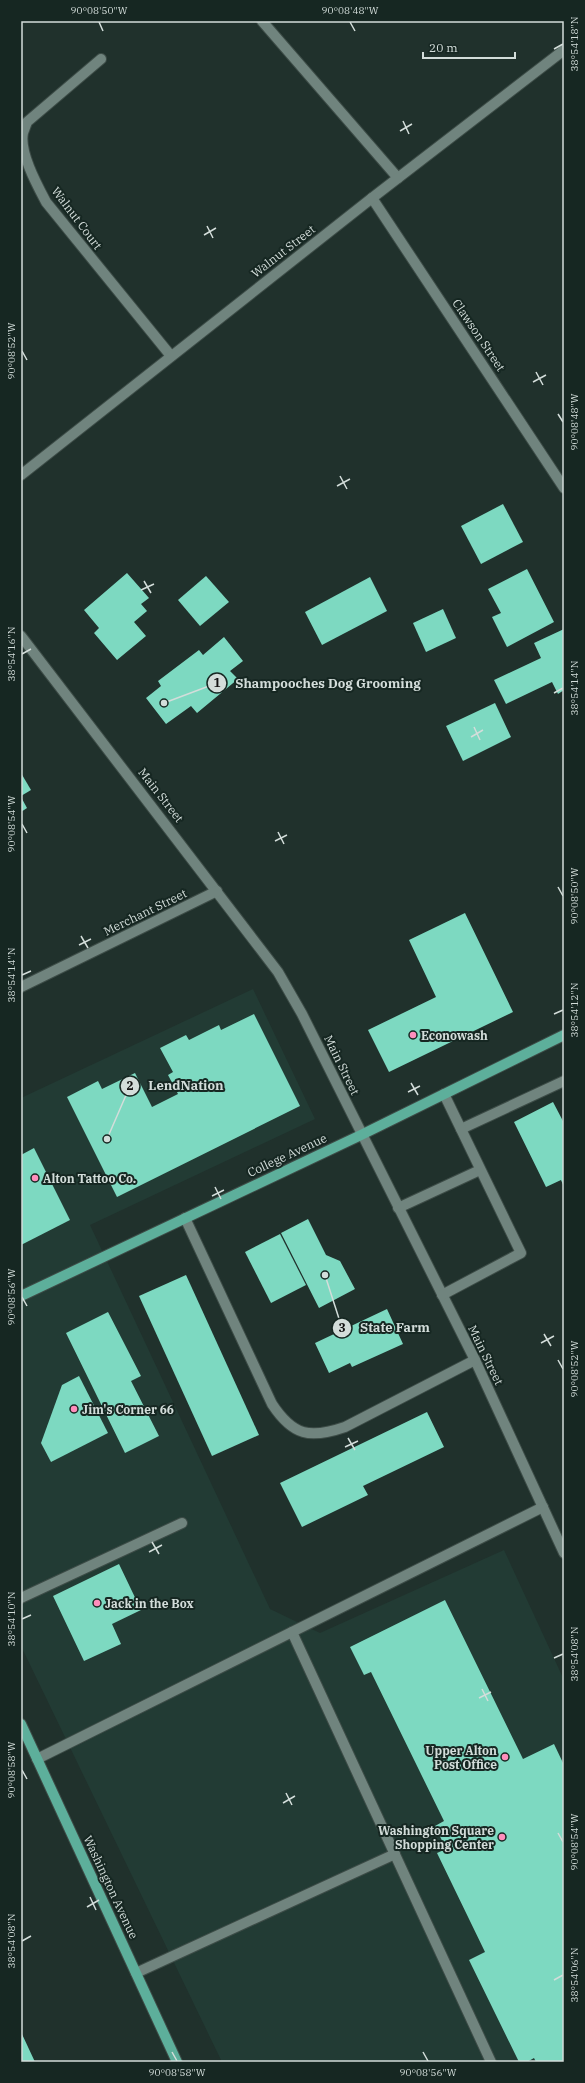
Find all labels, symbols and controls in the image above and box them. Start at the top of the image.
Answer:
text: 90°08'50"W [70,4,128,17]
text: 90°08'48"W [321,4,379,17]
text: 38°54'18"N [568,16,581,72]
scale bar [423,34,515,60]
text: 20 m [429,40,458,55]
street label: Walnut Court [49,184,105,252]
street label: Walnut Street [248,221,318,281]
street label: Clawson Street [449,296,509,374]
text: 90°08'52"W [5,322,18,380]
text: 90°08'48"W [568,393,581,451]
text: 38°54'16"N [5,626,18,682]
text: 38°54'14"N [568,660,581,716]
callout: Shampooches Dog Grooming [207,671,428,696]
text: 1 [213,675,221,690]
text: Shampooches Dog Grooming [235,675,421,692]
street label: Main Street [135,765,187,825]
text: 90°08'54"W [5,795,18,853]
text: 90°08'50"W [568,867,581,925]
street label: Merchant Street [101,885,189,939]
text: 38°54'14"N [5,947,18,1003]
text: 38°54'12"N [568,982,581,1038]
place label: Econowash [421,1028,488,1043]
marker: Econowash [408,1030,418,1040]
street label: Main Street [321,1033,363,1097]
callout: LendNation [120,1073,232,1098]
text: LendNation [148,1077,224,1094]
text: 2 [126,1078,134,1093]
street label: College Avenue [245,1130,329,1180]
place label: Alton Tattoo Co. [43,1171,136,1186]
marker: Alton Tattoo Co. [30,1173,40,1183]
text: 90°08'56"W [5,1268,18,1326]
callout: State Farm [332,1315,438,1340]
text: State Farm [360,1319,430,1336]
text: 3 [338,1320,346,1335]
street label: Main Street [465,1323,507,1387]
text: 90°08'52"W [568,1340,581,1398]
place label: Jim's Corner 66 [82,1402,174,1417]
marker: Jim's Corner 66 [69,1404,79,1414]
text: 38°54'10"N [5,1591,18,1647]
place label: Jack in the Box [105,1596,194,1611]
marker: Jack in the Box [92,1598,102,1608]
text: 38°54'08"N [568,1626,581,1682]
text: 90°08'58"W [5,1741,18,1799]
place label: Upper Alton Post Office [425,1743,497,1772]
marker: Upper Alton Post Office [500,1752,510,1762]
text: 90°08'54"W [568,1813,581,1871]
place label: Washington Square Shopping Center [378,1823,494,1852]
marker: Washington Square Shopping Center [497,1832,507,1842]
street label: Washington Avenue [80,1833,142,1941]
text: 38°54'08"N [5,1913,18,1969]
text: 38°54'06"N [568,1947,581,2003]
text: 90°08'58"W [148,2066,206,2079]
text: 90°08'56"W [399,2066,457,2079]

